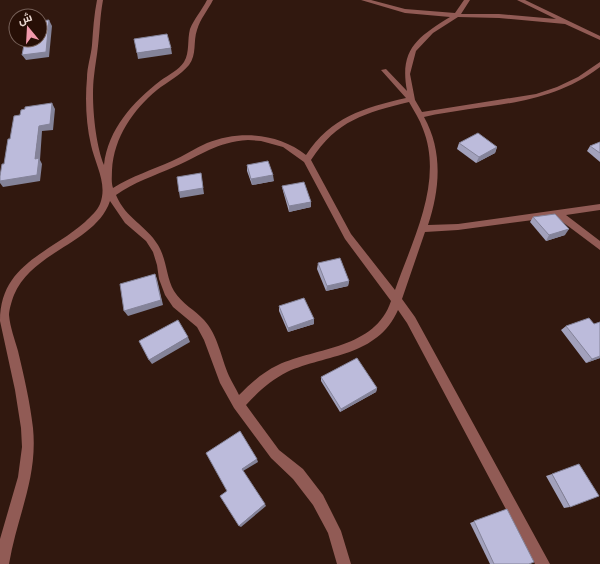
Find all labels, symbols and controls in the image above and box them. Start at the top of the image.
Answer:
north arrow [8,8,48,48]
text: ش [16,9,34,27]

